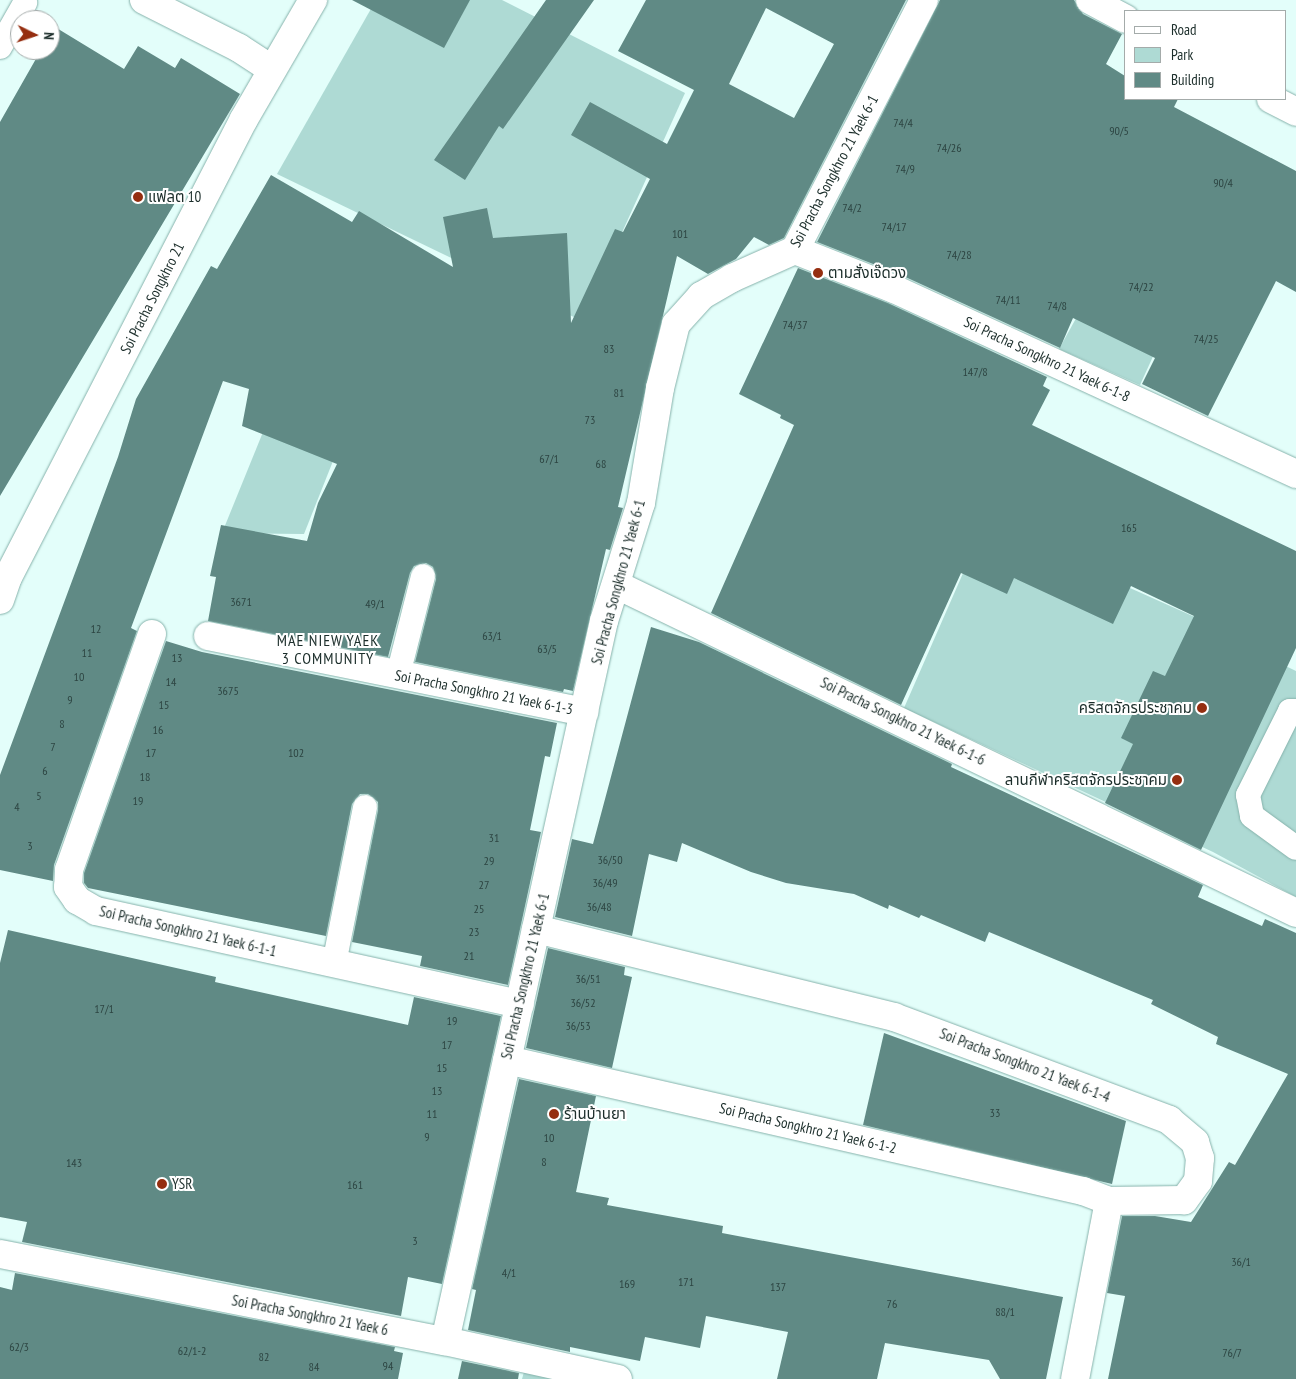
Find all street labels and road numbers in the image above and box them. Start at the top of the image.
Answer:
street label: Soi Pracha Songkhro 21 Yaek 6-1 [786,91,882,251]
street label: Soi Pracha Songkhro 21 [116,239,188,357]
street label: Soi Pracha Songkhro 21 Yaek 6-1-8 [961,312,1133,406]
street label: Soi Pracha Songkhro 21 Yaek 6-1 [587,497,649,667]
street label: Soi Pracha Songkhro 21 Yaek 6-1-3 [393,666,575,718]
street label: Soi Pracha Songkhro 21 Yaek 6-1-6 [817,673,989,769]
street label: Soi Pracha Songkhro 21 Yaek 6-1 [497,891,553,1061]
street label: Soi Pracha Songkhro 21 Yaek 6-1-1 [97,902,279,960]
street label: Soi Pracha Songkhro 21 Yaek 6-1-4 [937,1024,1113,1106]
street label: Soi Pracha Songkhro 21 Yaek 6-1-2 [717,1099,899,1157]
street label: Soi Pracha Songkhro 21 Yaek 6 [230,1291,390,1339]

